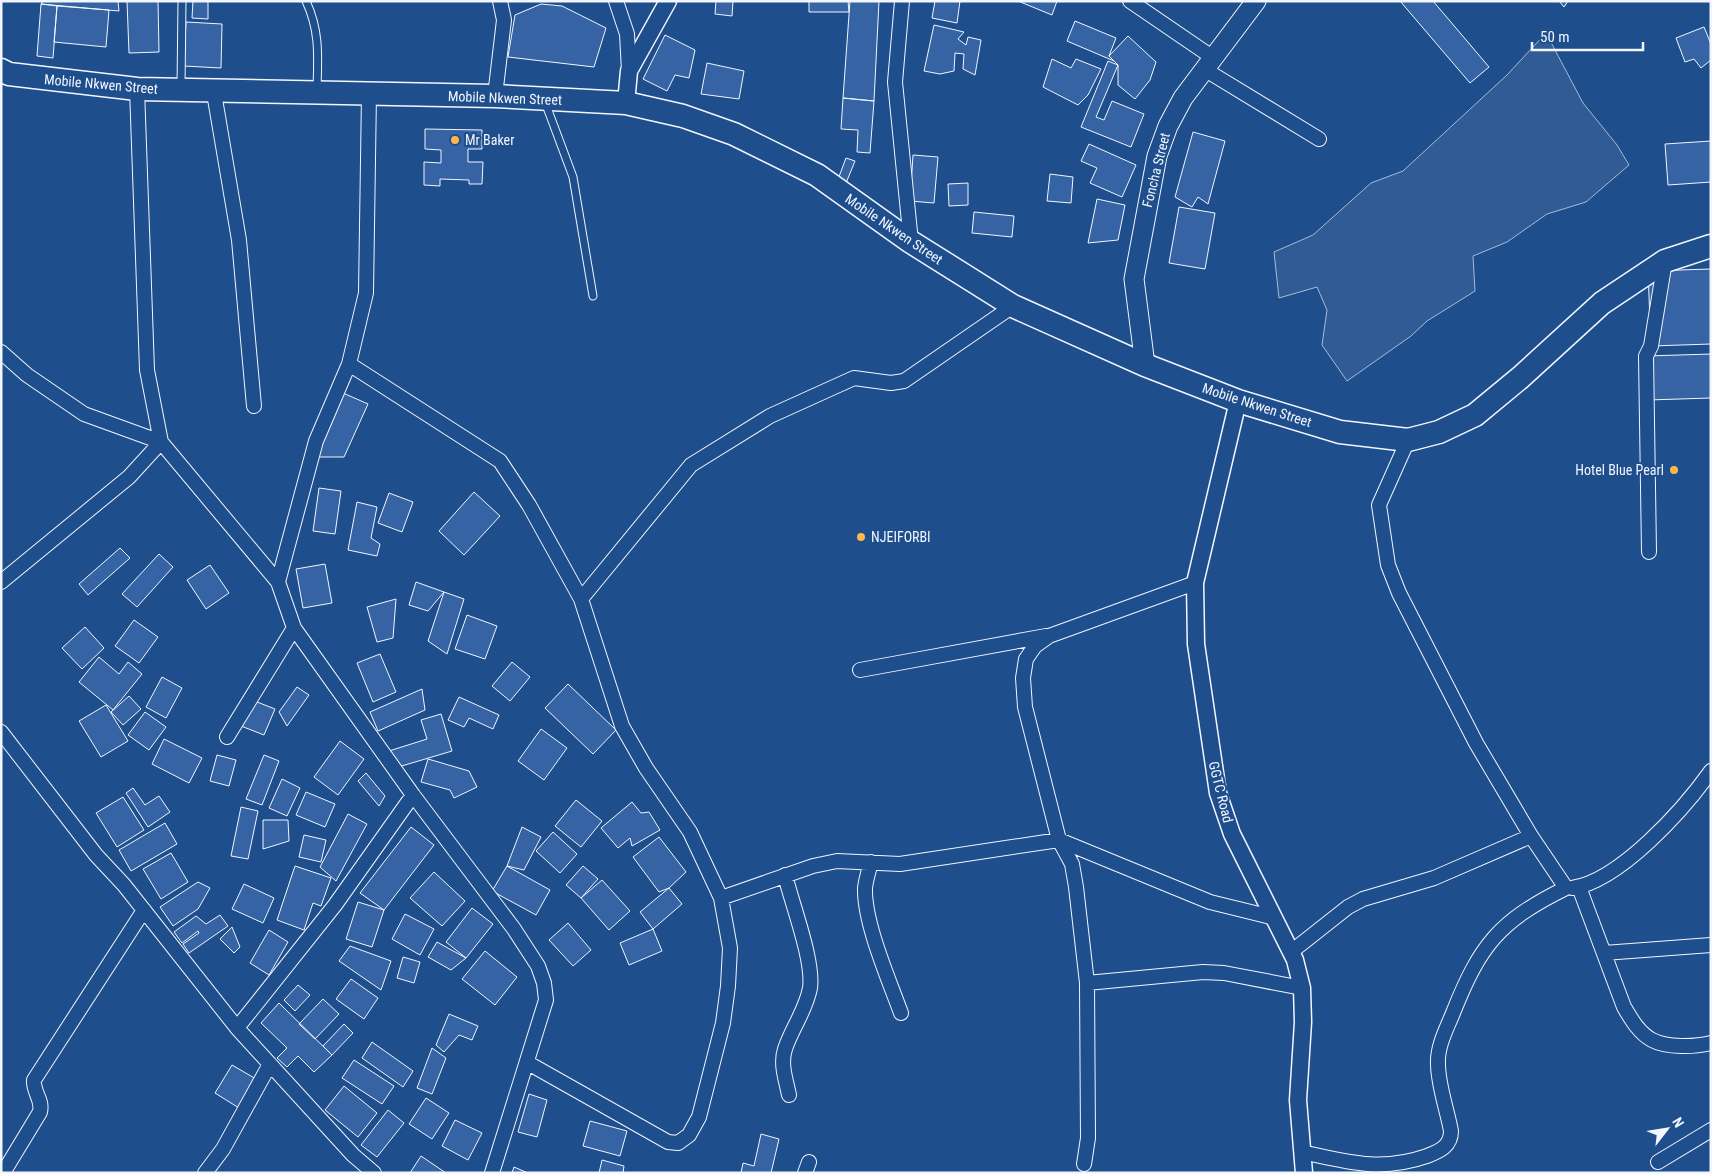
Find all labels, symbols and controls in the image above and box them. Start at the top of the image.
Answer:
scale bar [1532,20,1643,52]
text: 50 m [1540,28,1570,46]
street label: Mobile Nkwen Street [43,71,159,97]
street label: Mobile Nkwen Street [448,88,562,108]
street label: Foncha Street [1139,131,1173,209]
place label: Mr Baker [465,132,514,148]
marker: Mr Baker [449,134,461,146]
street label: Mobile Nkwen Street [842,190,946,268]
street label: Mobile Nkwen Street [1200,380,1314,430]
place label: Hotel Blue Pearl [1575,462,1664,478]
marker: Hotel Blue Pearl [1668,464,1680,476]
place label: NJEIFORBI [871,529,931,545]
marker: NJEIFORBI [855,531,867,543]
street label: GGTC Road [1206,760,1236,824]
north arrow [1642,1104,1692,1154]
text: N [1669,1115,1687,1130]

